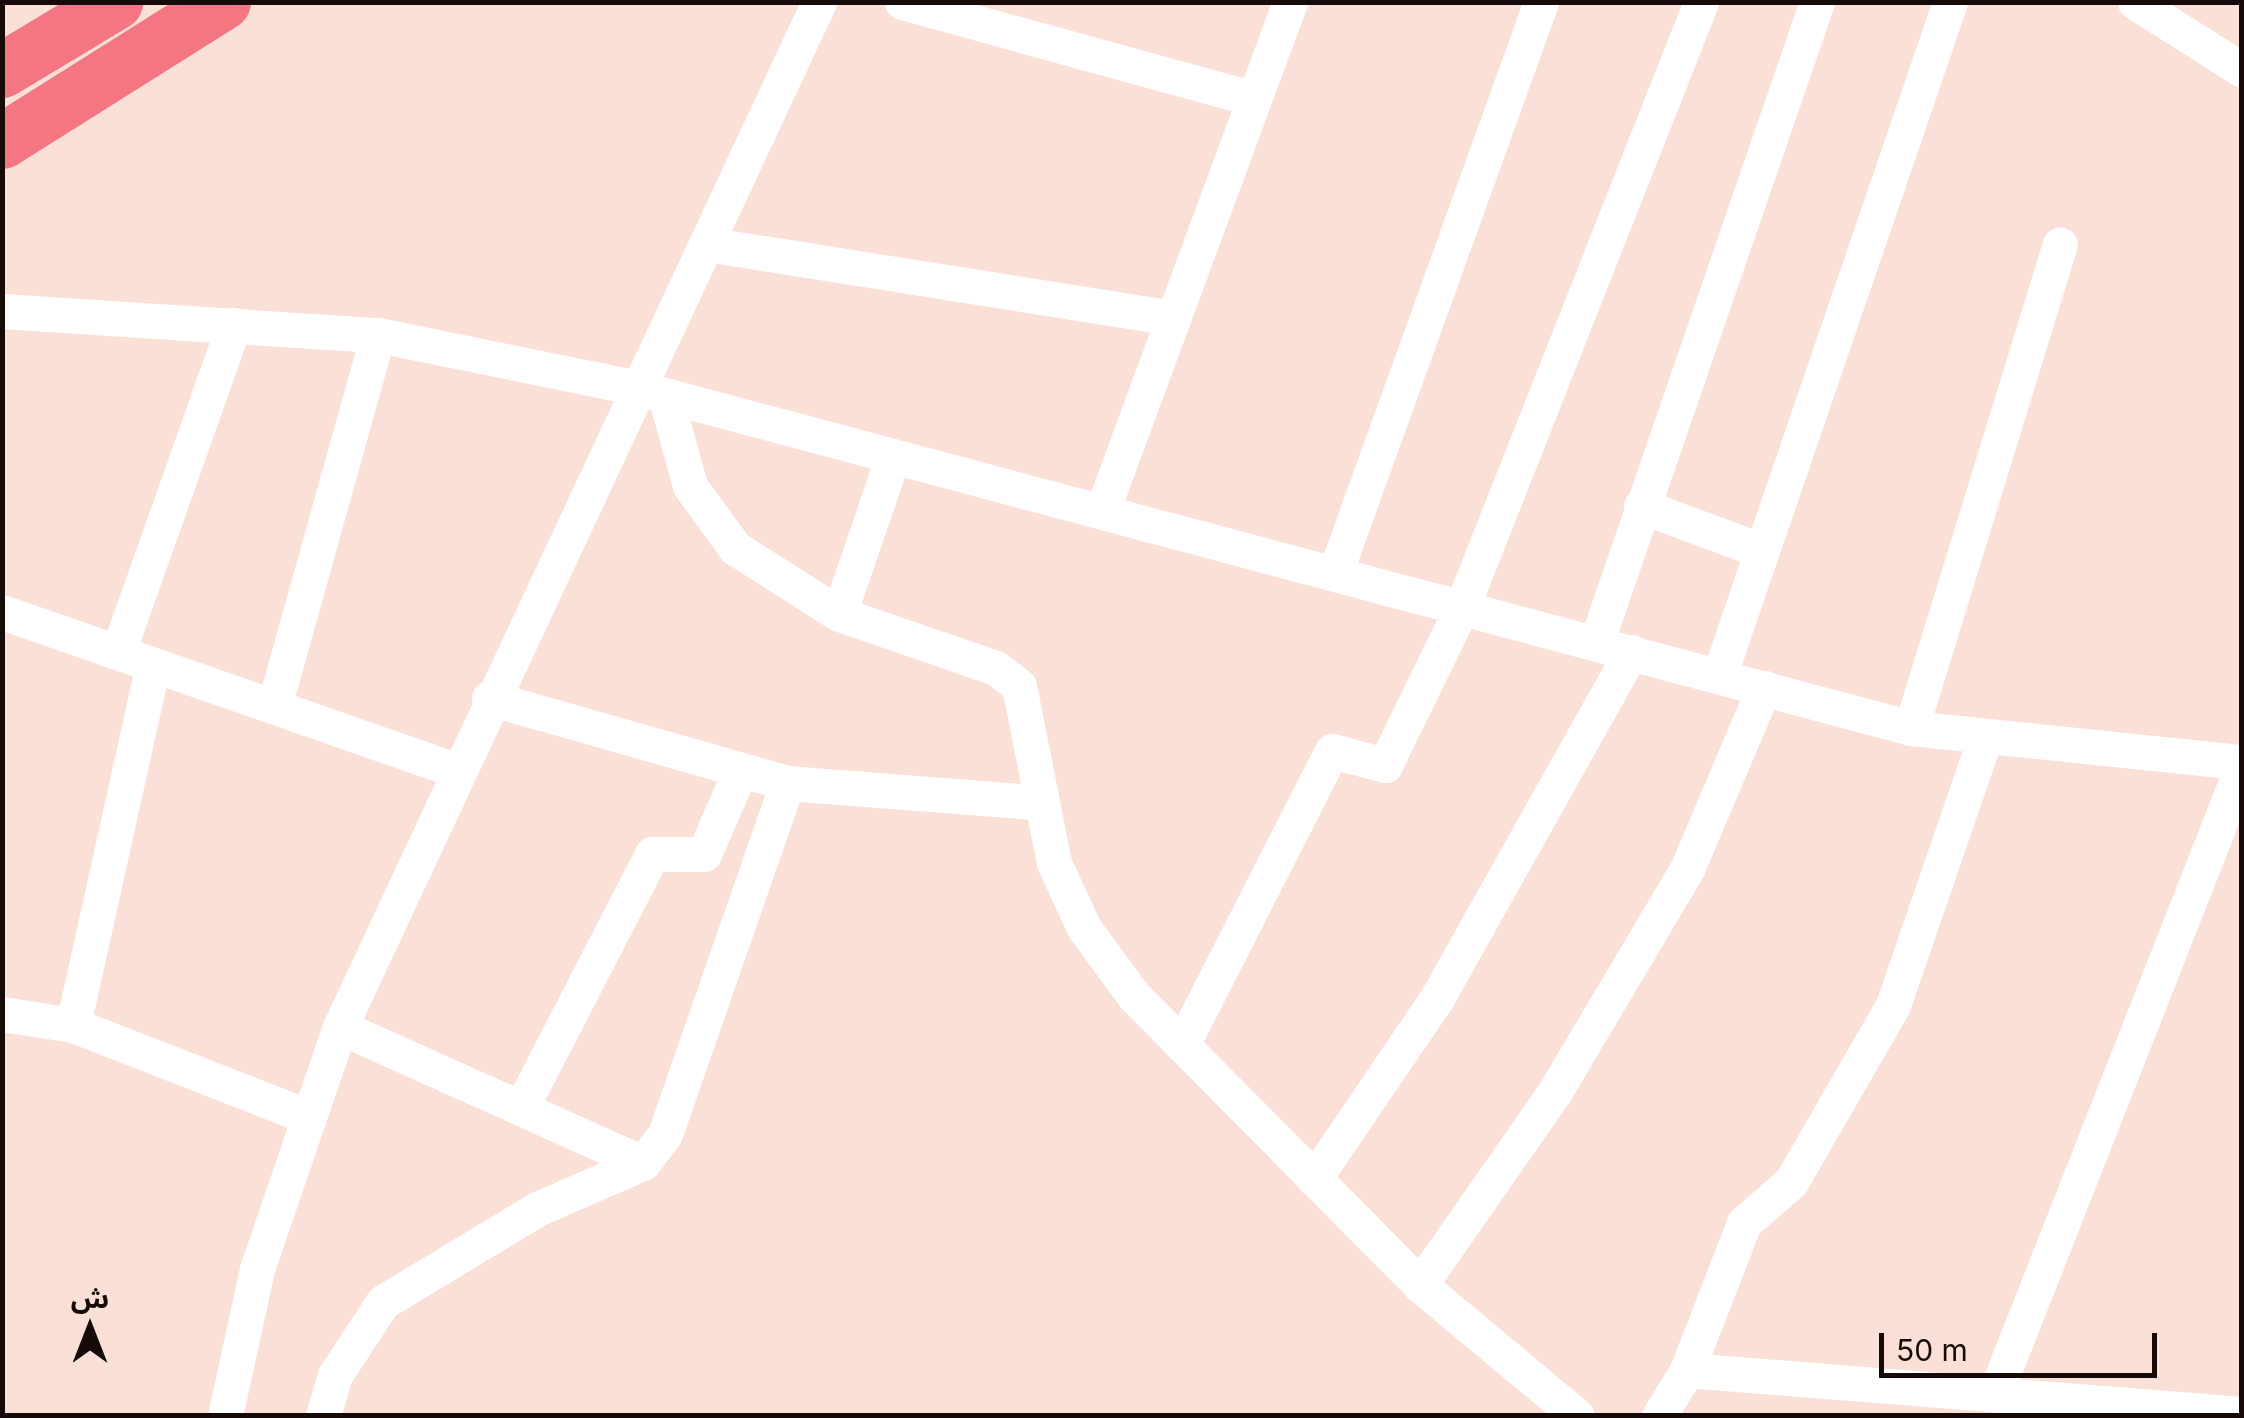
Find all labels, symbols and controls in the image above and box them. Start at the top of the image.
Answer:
north arrow [40,1278,140,1378]
text: ش [71,1281,109,1315]
scale bar [1884,1313,2162,1375]
text: 50 m [1896,1332,1968,1368]

